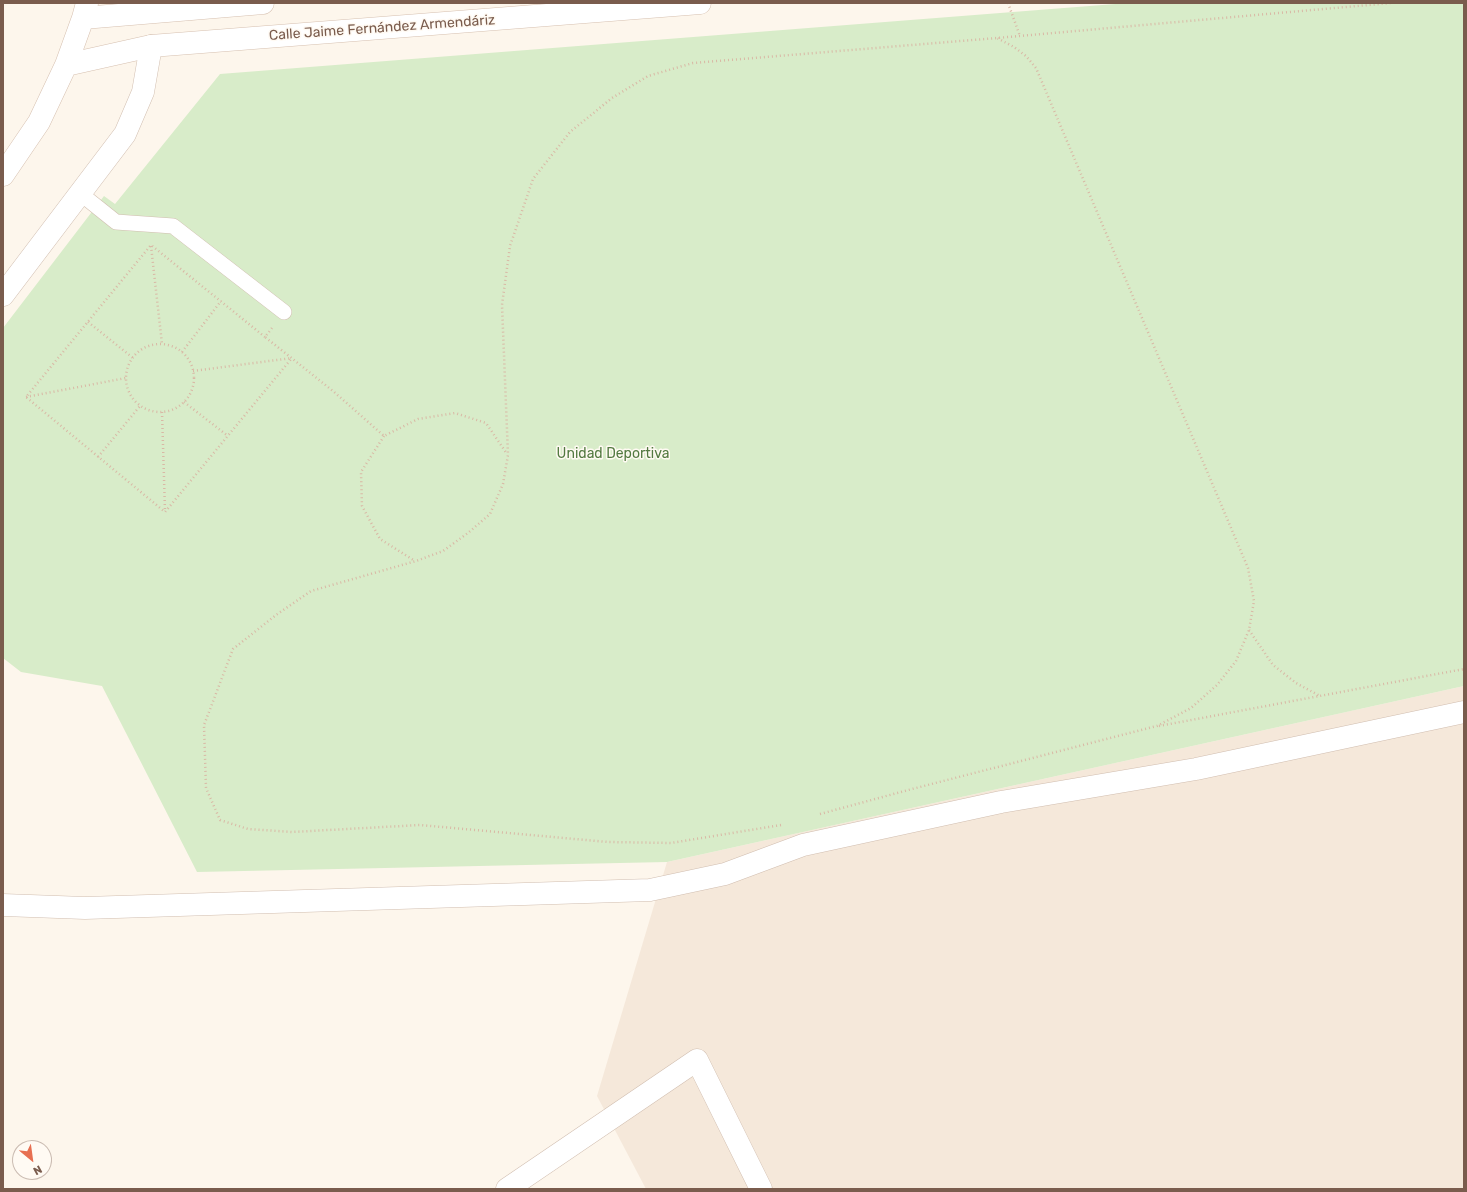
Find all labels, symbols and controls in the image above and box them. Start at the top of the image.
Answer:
street label: Calle Jaime Fernández Armendáriz [268,12,496,44]
park label: Unidad Deportiva [557,446,669,462]
north arrow [12,1140,52,1180]
text: N [31,1162,44,1178]

